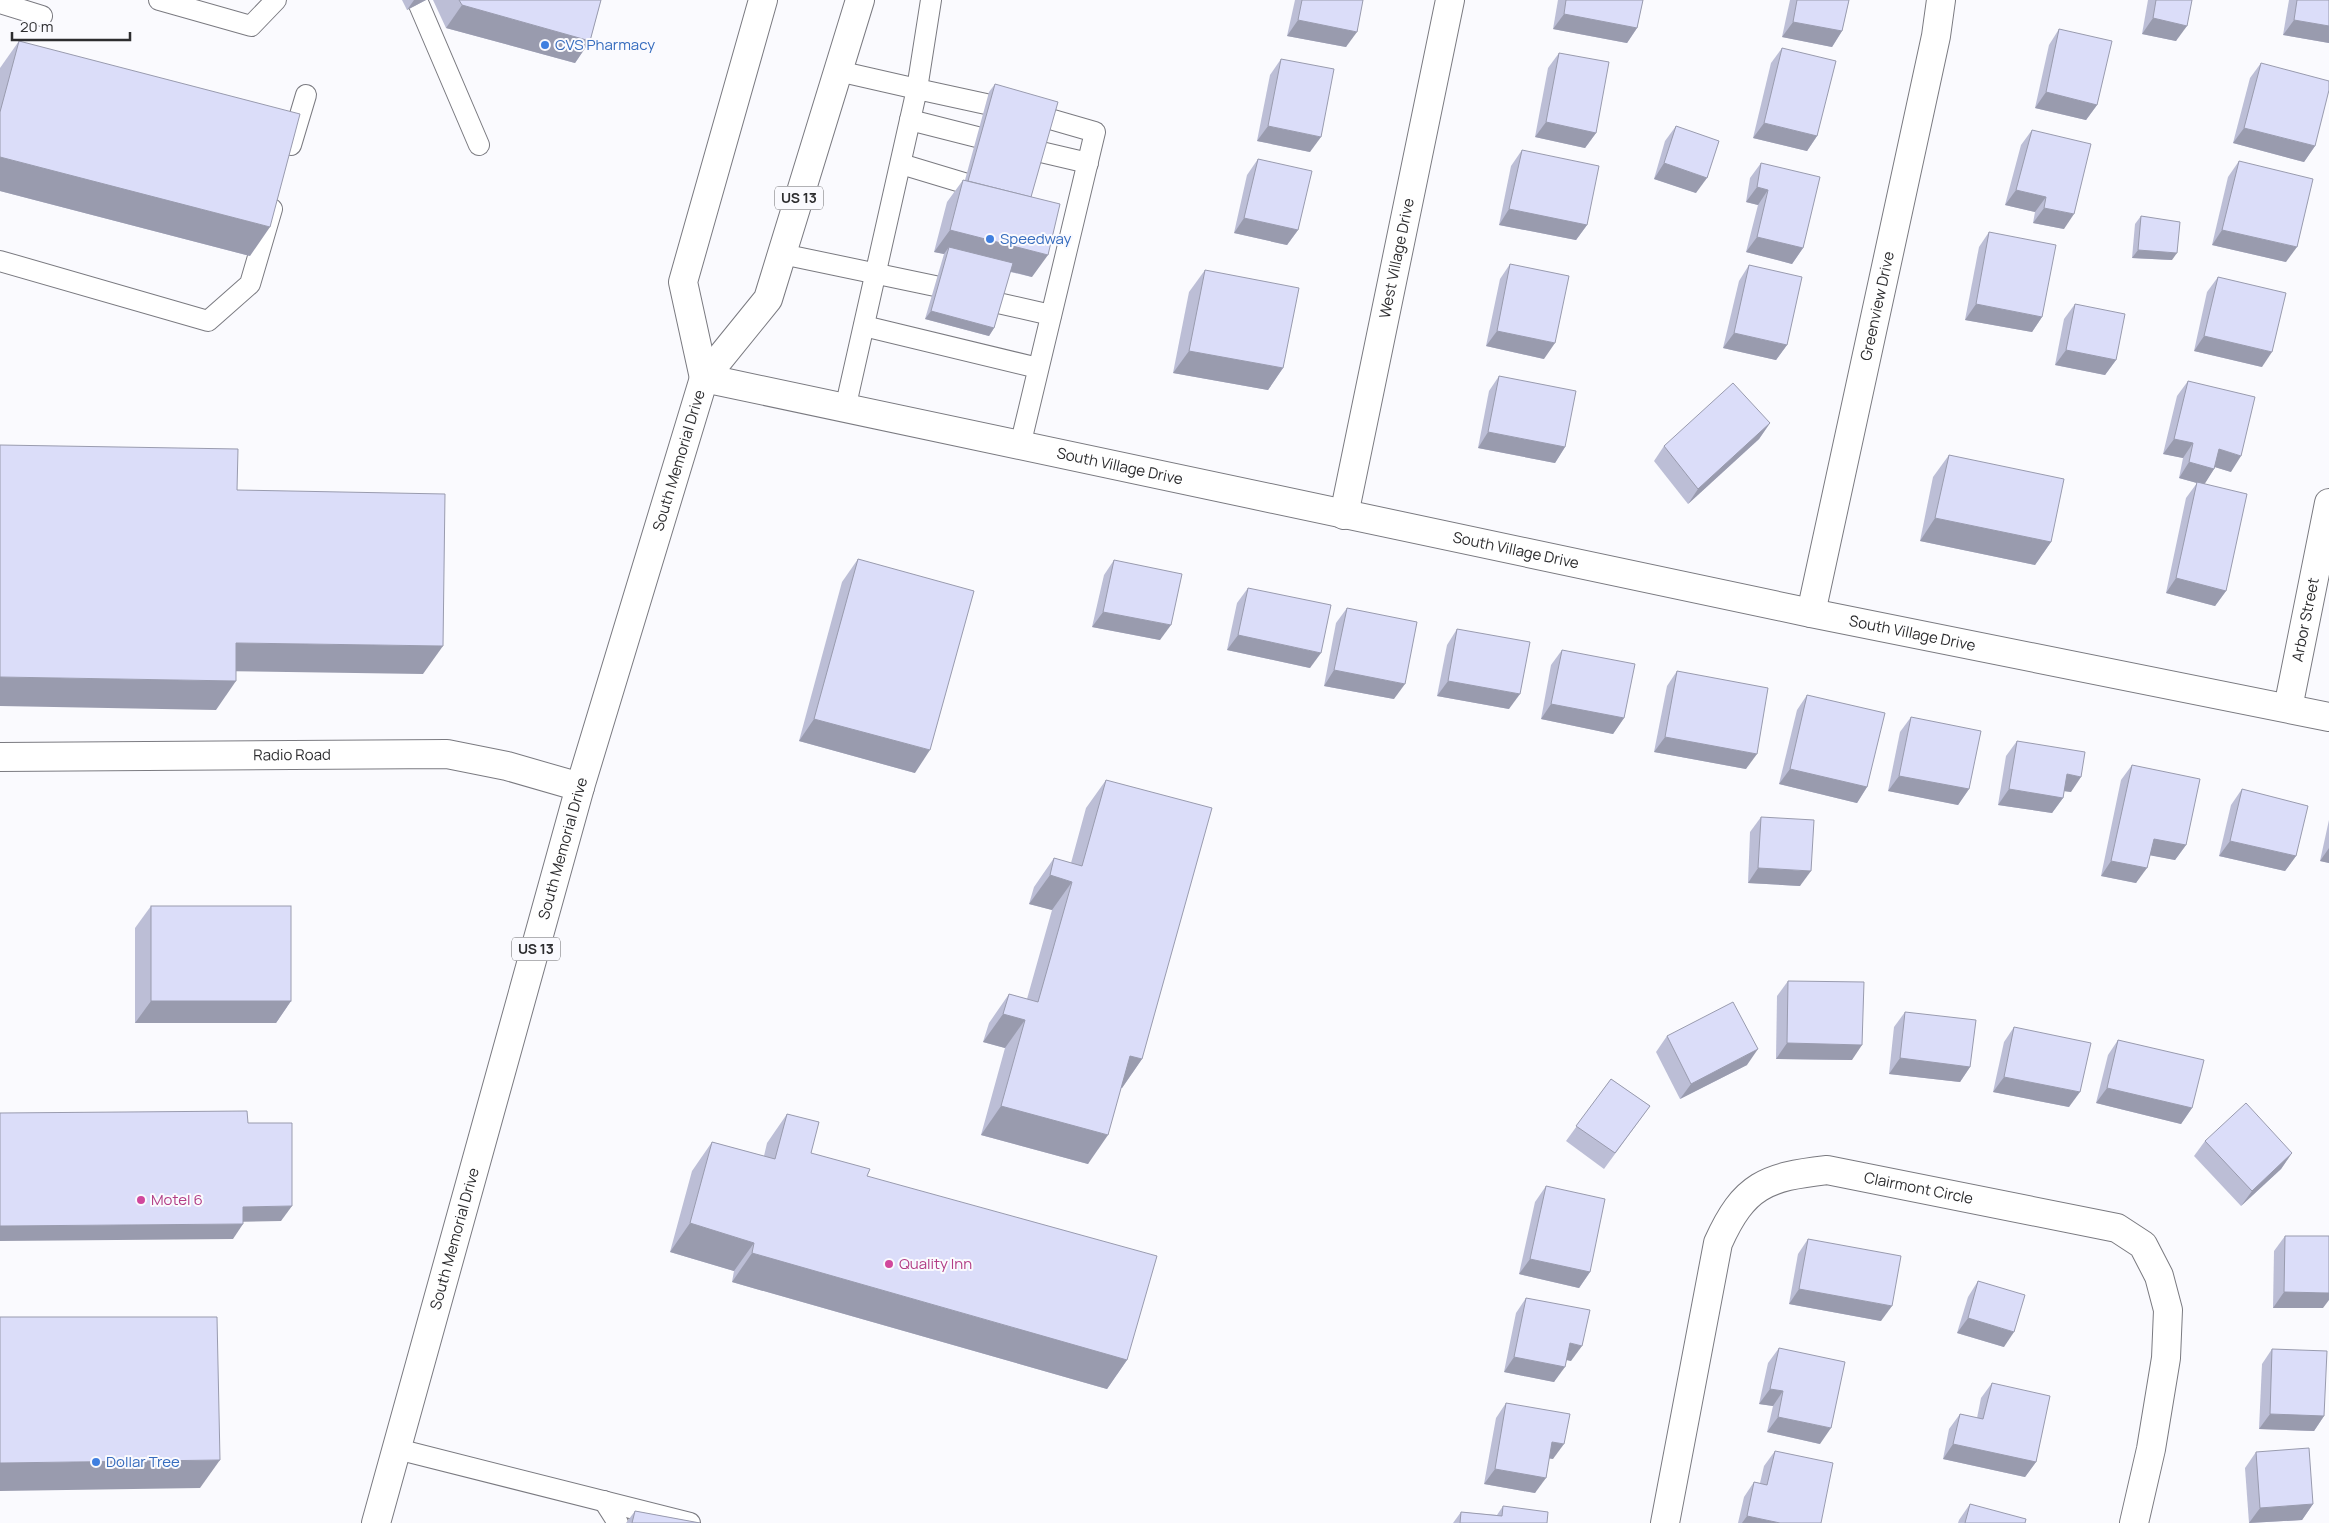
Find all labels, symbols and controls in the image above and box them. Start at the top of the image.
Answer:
scale bar [12,10,130,42]
text: 20 m [20,16,53,37]
place label: CVS Pharmacy [555,34,655,55]
marker: CVS Pharmacy [539,39,551,51]
road number: US 13 [775,187,823,210]
street label: West Village Drive [1374,196,1419,320]
place label: Speedway [1000,228,1071,249]
marker: Speedway [984,233,996,245]
street label: Greenview Drive [1855,249,1899,363]
street label: South Memorial Drive [647,387,710,533]
street label: South Village Drive [1055,442,1185,489]
street label: South Village Drive [1451,526,1581,574]
street label: Arbor Street [2287,576,2324,663]
street label: South Village Drive [1847,610,1978,656]
street label: Radio Road [253,744,331,765]
street label: South Memorial Drive [533,774,592,922]
road number: US 13 [512,938,560,961]
street label: South Memorial Drive [425,1165,484,1312]
street label: Clairmont Circle [1862,1167,1975,1209]
place label: Motel 6 [151,1189,203,1210]
marker: Motel 6 [135,1194,147,1206]
place label: Quality Inn [899,1253,972,1274]
marker: Quality Inn [883,1258,895,1270]
place label: Dollar Tree [106,1451,180,1472]
marker: Dollar Tree [90,1456,102,1468]

